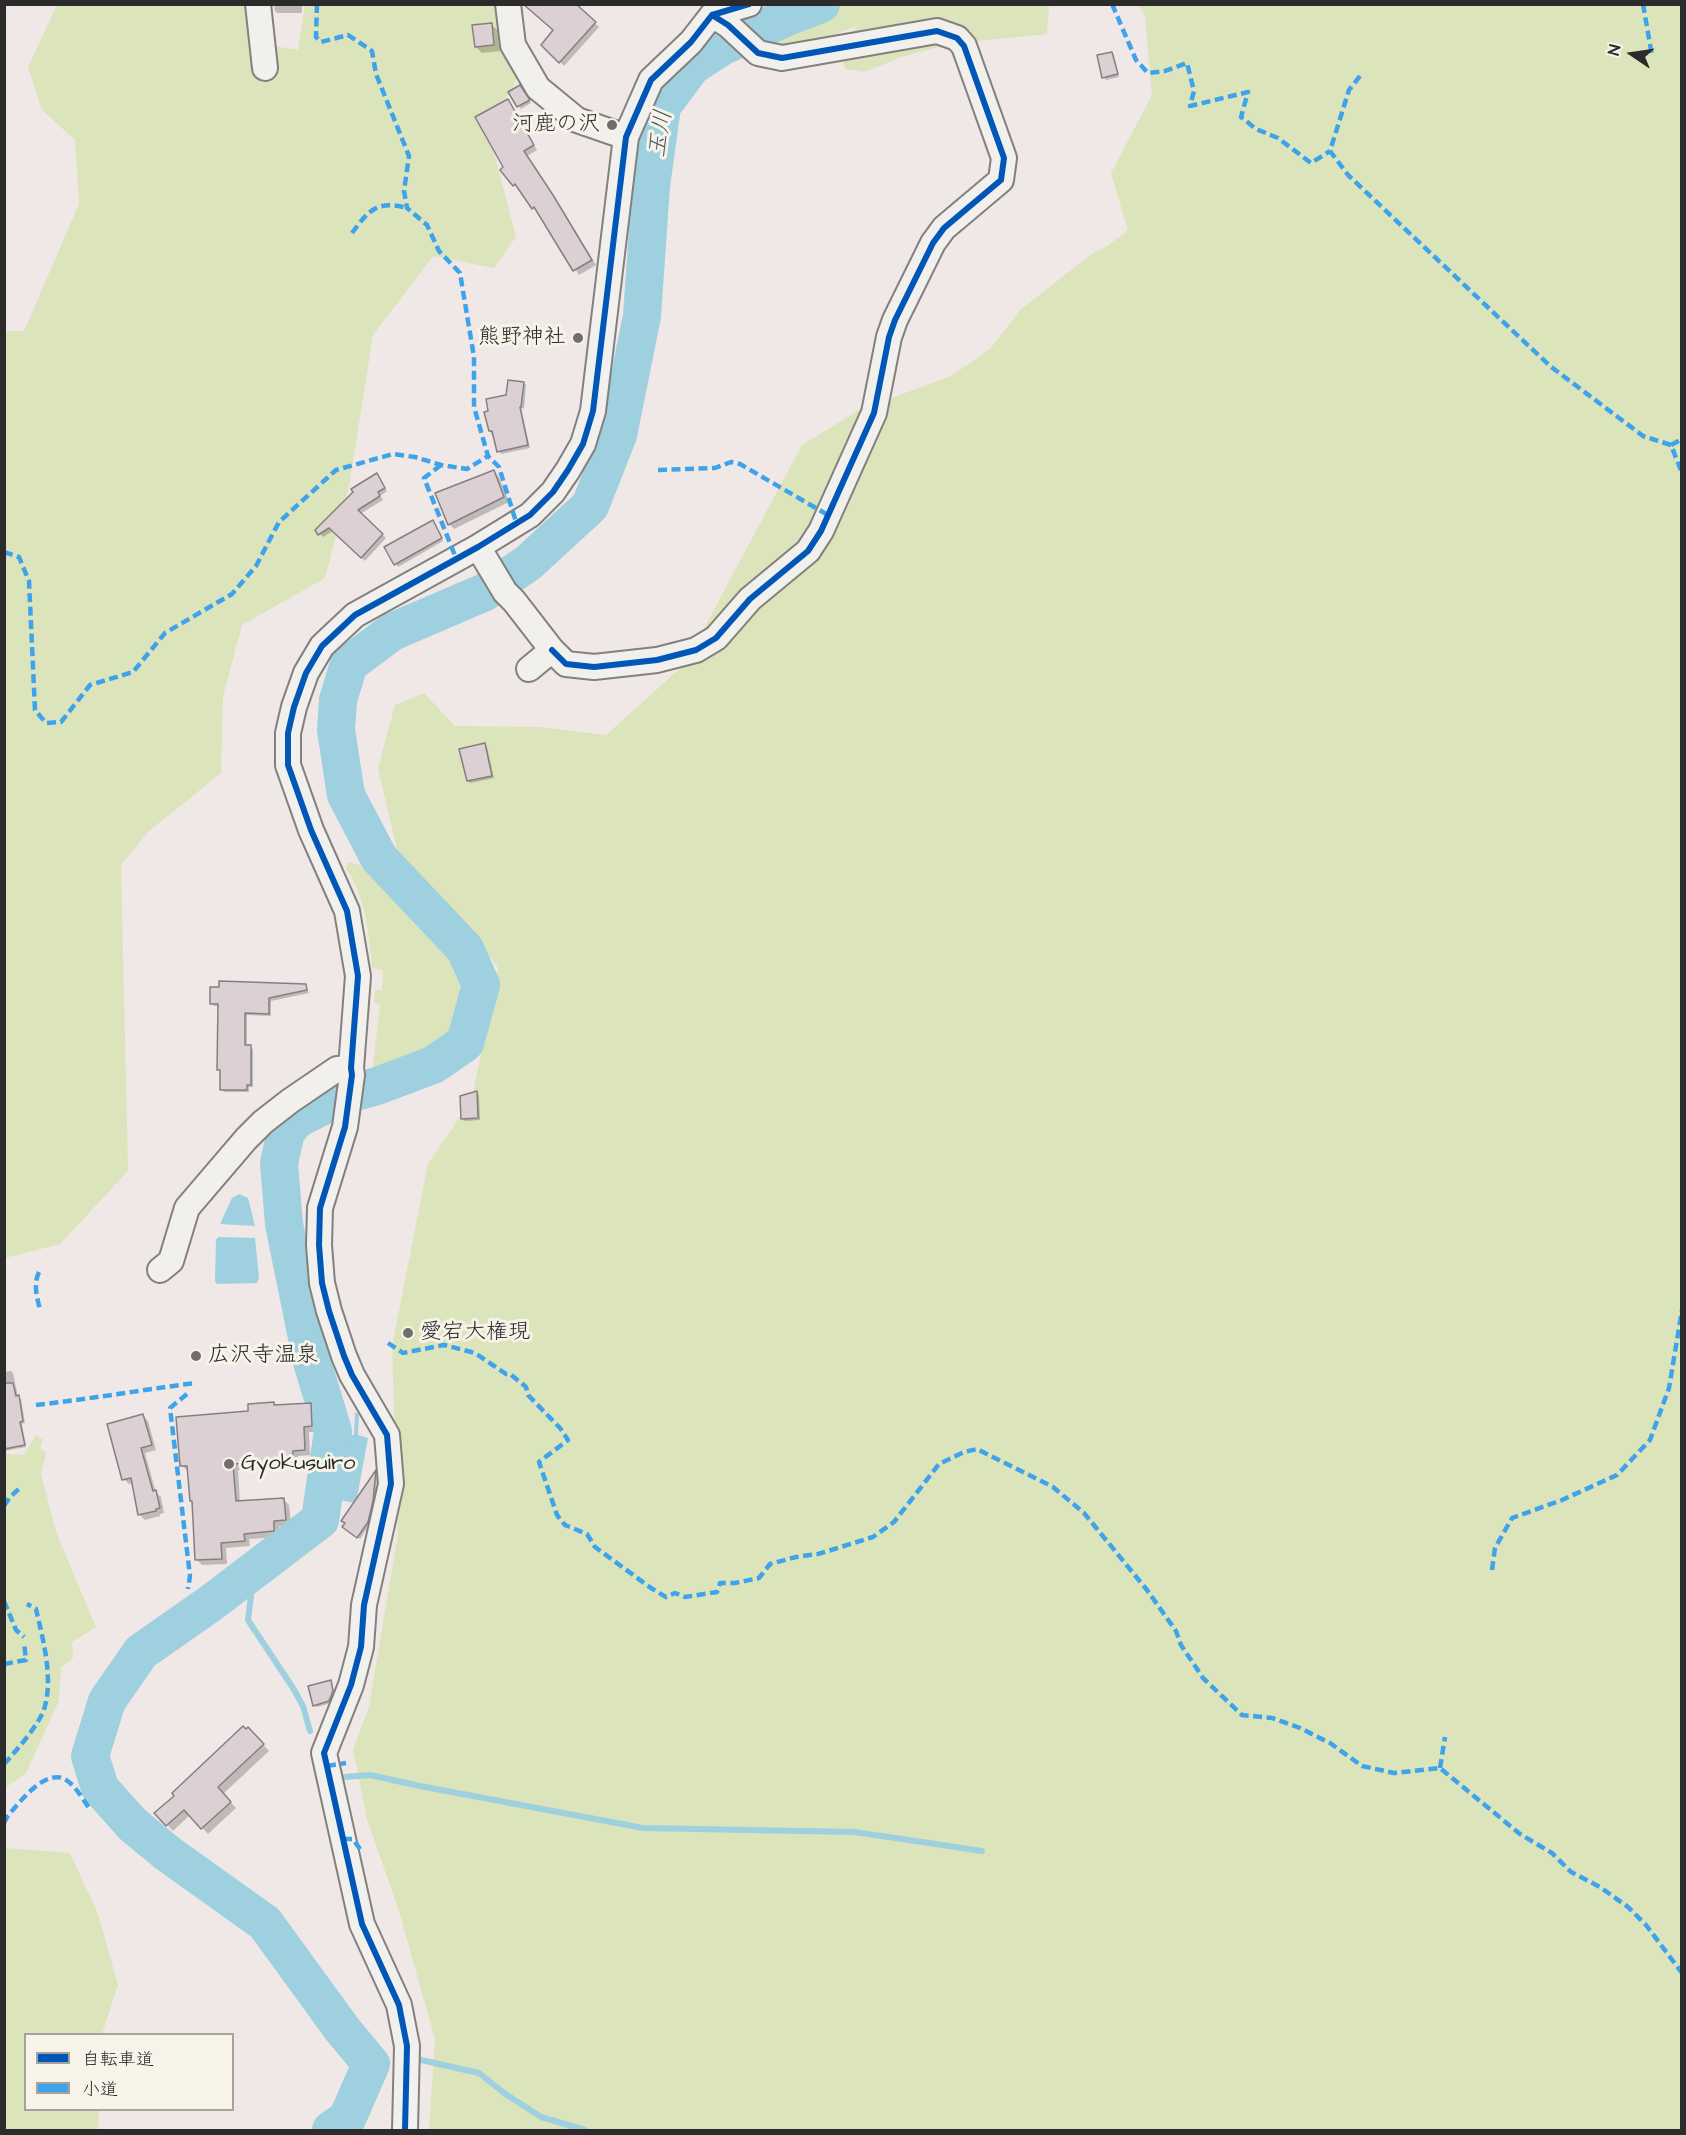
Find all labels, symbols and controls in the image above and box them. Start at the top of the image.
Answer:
north arrow [1602,24,1662,84]
text: N [1603,43,1626,57]
water label: 玉川 [644,108,680,160]
place label: 河鹿の沢 [512,112,600,138]
marker: 河鹿の沢 [605,118,619,132]
place label: 熊野神社 [478,325,566,351]
marker: 熊野神社 [571,331,585,345]
place label: 愛宕大権現 [420,1320,530,1346]
marker: 愛宕大権現 [401,1326,415,1340]
place label: 広沢寺温泉 [208,1343,318,1369]
marker: 広沢寺温泉 [189,1349,203,1363]
place label: Gyokusuiro [241,1451,355,1477]
marker: Gyokusuiro [222,1457,236,1471]
legend [24,2033,234,2111]
text: 自転車道 [82,2047,154,2072]
text: 小道 [82,2077,118,2102]

